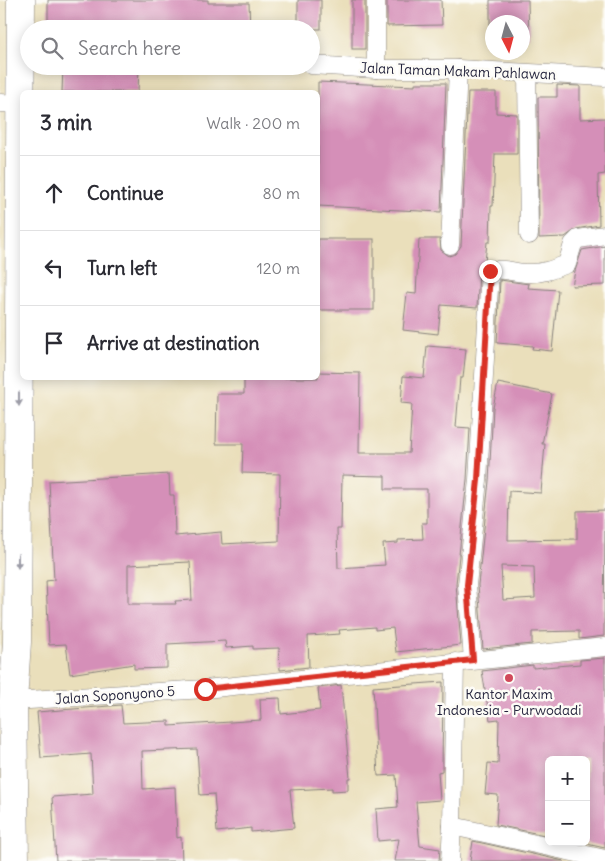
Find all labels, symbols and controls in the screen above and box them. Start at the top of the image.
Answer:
north arrow [485,15,530,60]
search box [20,20,320,75]
icon: search [38,34,66,62]
text: Search here [78,36,181,60]
street label: Jalan Taman Makam Pahlawan [360,59,556,83]
text: 3 min [40,109,92,136]
text: Walk · 200 m [206,113,300,133]
icon: ahead [40,179,68,207]
text: Continue [87,181,164,205]
text: 80 m [262,183,300,203]
icon: left [40,254,68,282]
text: Turn left [87,256,157,280]
text: 120 m [257,258,300,278]
route end [479,260,502,283]
icon: arrive [40,329,68,357]
text: Arrive at destination [87,331,260,355]
one-way arrow [15,391,23,407]
one-way arrow [14,553,22,569]
marker: Kantor Maxim Indonesia - Purwodadi [503,672,515,684]
route start [194,678,217,701]
street label: Jalan Soponyono 5 [54,682,176,708]
place label: Kantor Maxim Indonesia - Purwodadi [437,685,581,719]
map controls [545,756,590,846]
button: + [545,756,590,801]
button: − [545,801,590,846]

